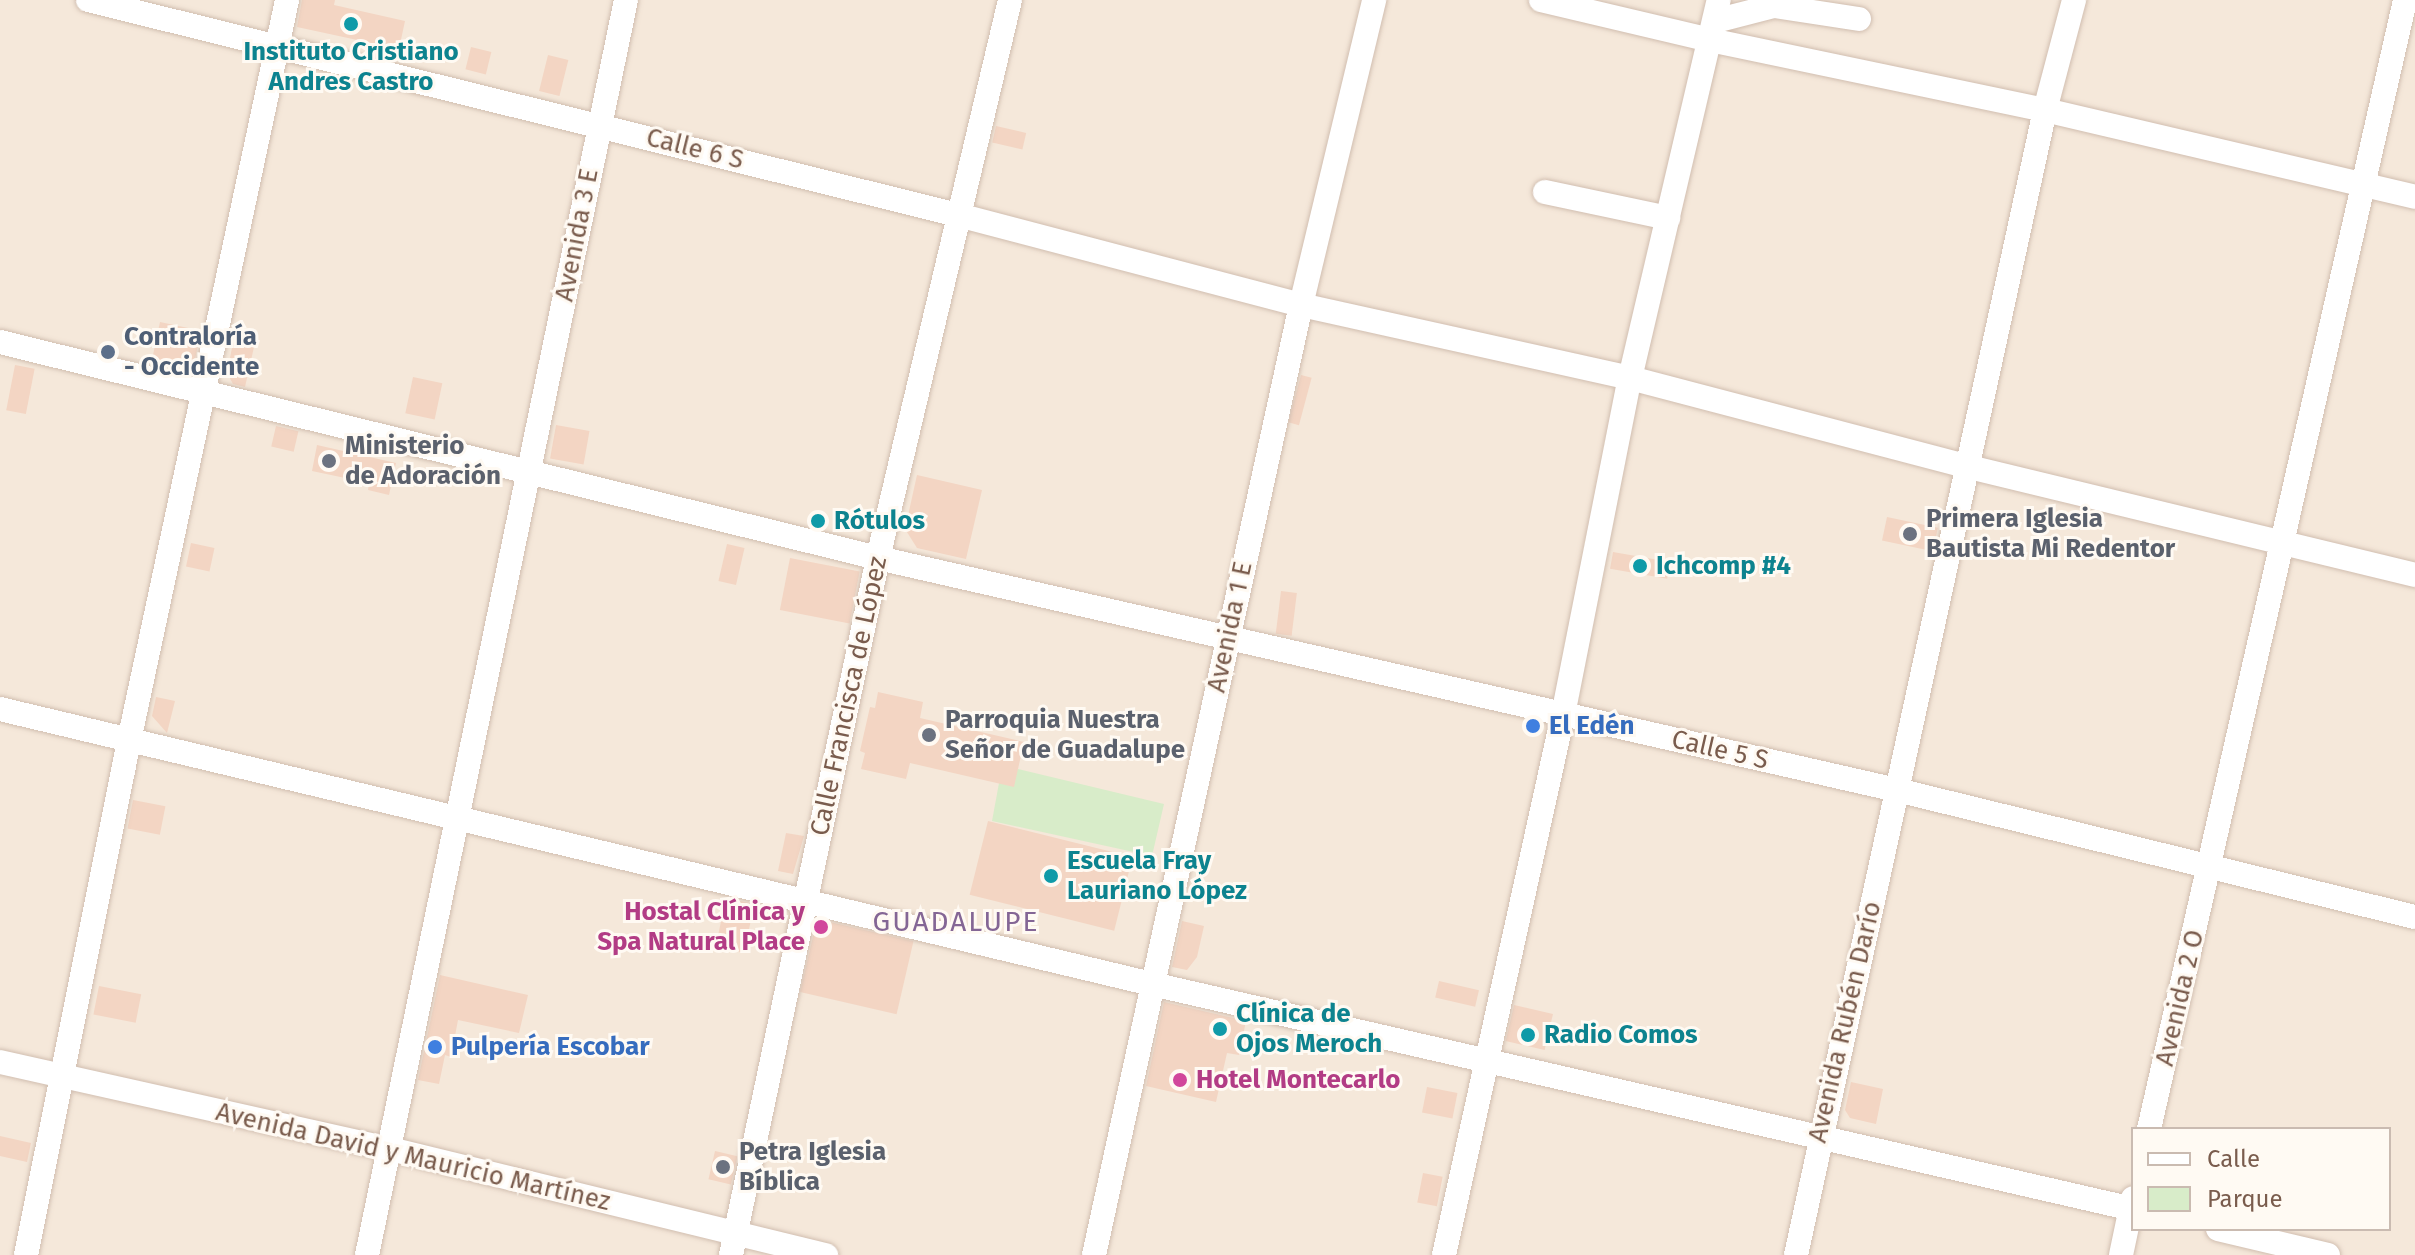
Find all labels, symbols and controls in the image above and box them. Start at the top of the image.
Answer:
marker: Instituto Cristiano Andres Castro [342,15,360,33]
place label: Instituto Cristiano Andres Castro [243,36,459,98]
street label: Calle 6 S [643,122,747,176]
street label: Avenida 3 E [549,166,605,304]
place label: Contraloría - Occidente [124,321,259,382]
marker: Contraloría - Occidente [99,343,117,361]
place label: Ministerio de Adoración [345,430,501,492]
marker: Ministerio de Adoración [320,452,338,470]
place label: Primera Iglesia Bautista Mi Redentor [1926,503,2175,564]
place label: Rótulos [834,505,925,537]
marker: Rótulos [809,512,827,530]
marker: Primera Iglesia Bautista Mi Redentor [1901,525,1919,543]
place label: Ichcomp #4 [1656,550,1791,582]
street label: Calle Francisca de López [804,554,894,838]
marker: Ichcomp #4 [1631,557,1649,575]
street label: Avenida 1 E [1201,559,1259,695]
place label: Parroquia Nuestra Señor de Guadalupe [945,704,1185,766]
place label: El Edén [1549,710,1634,742]
marker: El Edén [1524,717,1542,735]
street label: Calle 5 S [1669,724,1771,776]
marker: Parroquia Nuestra Señor de Guadalupe [920,726,938,744]
place label: Escuela Fray Lauriano López [1067,845,1247,906]
marker: Escuela Fray Lauriano López [1042,867,1060,885]
place label: Hostal Clínica y Spa Natural Place [597,896,805,958]
street label: Avenida Rubén Darío [1802,898,1888,1146]
district label: GUADALUPE [873,905,1039,939]
marker: Hostal Clínica y Spa Natural Place [812,918,830,936]
street label: Avenida 2 O [2149,927,2211,1069]
place label: Clínica de Ojos Meroch [1236,998,1382,1060]
place label: Radio Comos [1544,1019,1698,1051]
marker: Clínica de Ojos Meroch [1211,1020,1229,1038]
marker: Radio Comos [1519,1026,1537,1044]
place label: Pulpería Escobar [451,1031,650,1063]
marker: Pulpería Escobar [426,1038,444,1056]
place label: Hotel Montecarlo [1196,1064,1400,1096]
marker: Hotel Montecarlo [1171,1071,1189,1089]
street label: Avenida David y Mauricio Martínez [213,1096,613,1218]
legend [2131,1127,2391,1231]
place label: Petra Iglesia Bíblica [739,1136,886,1198]
text: Calle [2207,1145,2260,1173]
marker: Petra Iglesia Bíblica [714,1158,732,1176]
text: Parque [2207,1185,2283,1213]

